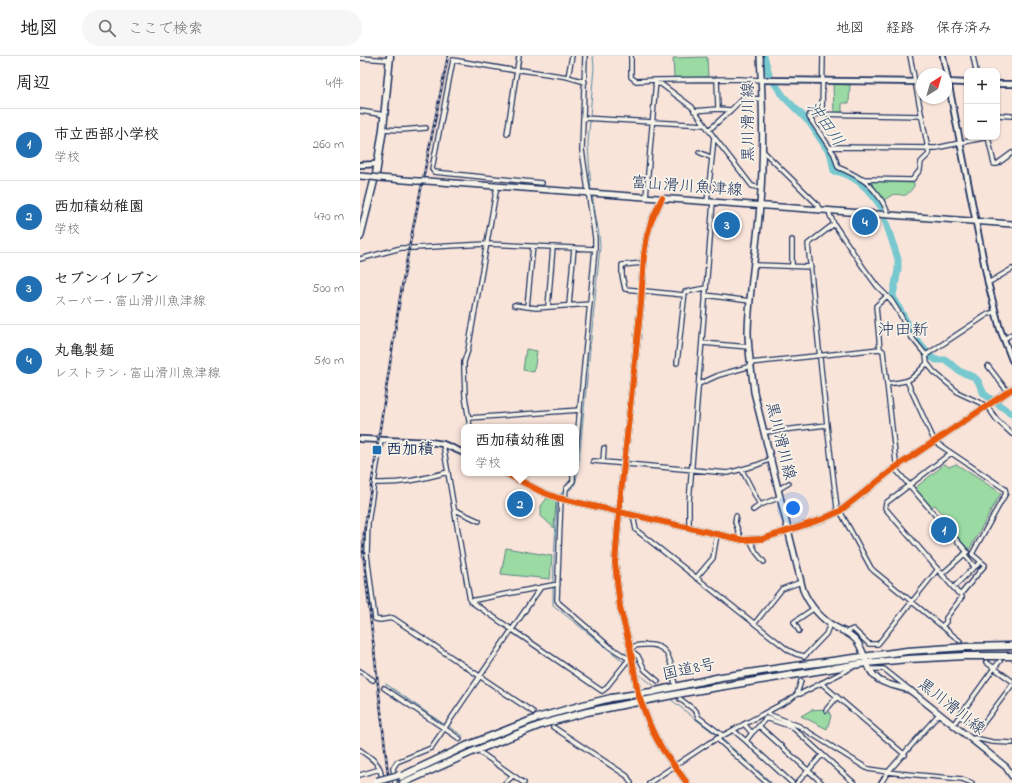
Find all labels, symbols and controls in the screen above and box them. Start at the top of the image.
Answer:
search box [82,10,362,46]
text: 地図 [20,16,58,43]
icon: search [96,17,118,39]
text: ここで検索 [128,18,203,40]
text: 地図 [836,18,864,39]
text: 経路 [886,18,914,39]
text: 保存済み [936,18,992,39]
north arrow [916,68,952,104]
map controls [964,68,1000,140]
button: + [964,68,1000,104]
text: 周辺 [16,71,50,96]
text: 4件 [326,74,344,93]
street label: 黒川滑川線 [737,82,761,162]
water label: 沖田川 [800,96,850,152]
button: − [964,104,1000,140]
text: 市立西部小学校 [54,124,159,146]
text: 1 [27,135,31,154]
text: 260 m [313,135,344,154]
text: 学校 [54,148,80,167]
street label: 富山滑川魚津線 [630,171,744,203]
text: 西加積幼稚園 [54,196,144,218]
text: 2 [26,207,32,226]
text: 470 m [314,207,344,226]
pin: 4 [852,207,878,237]
pin: 3 [714,210,740,240]
text: 学校 [54,220,80,239]
text: セブンイレブン [54,268,159,290]
text: 3 [26,279,32,298]
text: 500 m [312,279,344,298]
text: スーパー · 富山滑川魚津線 [54,292,206,311]
district label: 沖田新 [878,318,929,343]
text: 丸亀製麺 [54,340,114,362]
text: 4 [26,351,32,370]
text: 510 m [313,351,344,370]
text: レストラン · 富山滑川魚津線 [54,364,220,383]
street label: 黒川滑川線 [759,399,801,483]
popup [461,424,579,476]
text: 西加積幼稚園 [475,430,565,452]
place label: 西加積 [386,438,434,462]
marker: 西加積 [371,444,383,456]
text: 学校 [475,454,501,473]
pin: 2 [507,489,533,519]
your location [783,498,803,518]
pin: 1 [931,515,957,545]
street label: 国道8号 [660,653,718,687]
street label: 黒川滑川線 [912,673,990,741]

